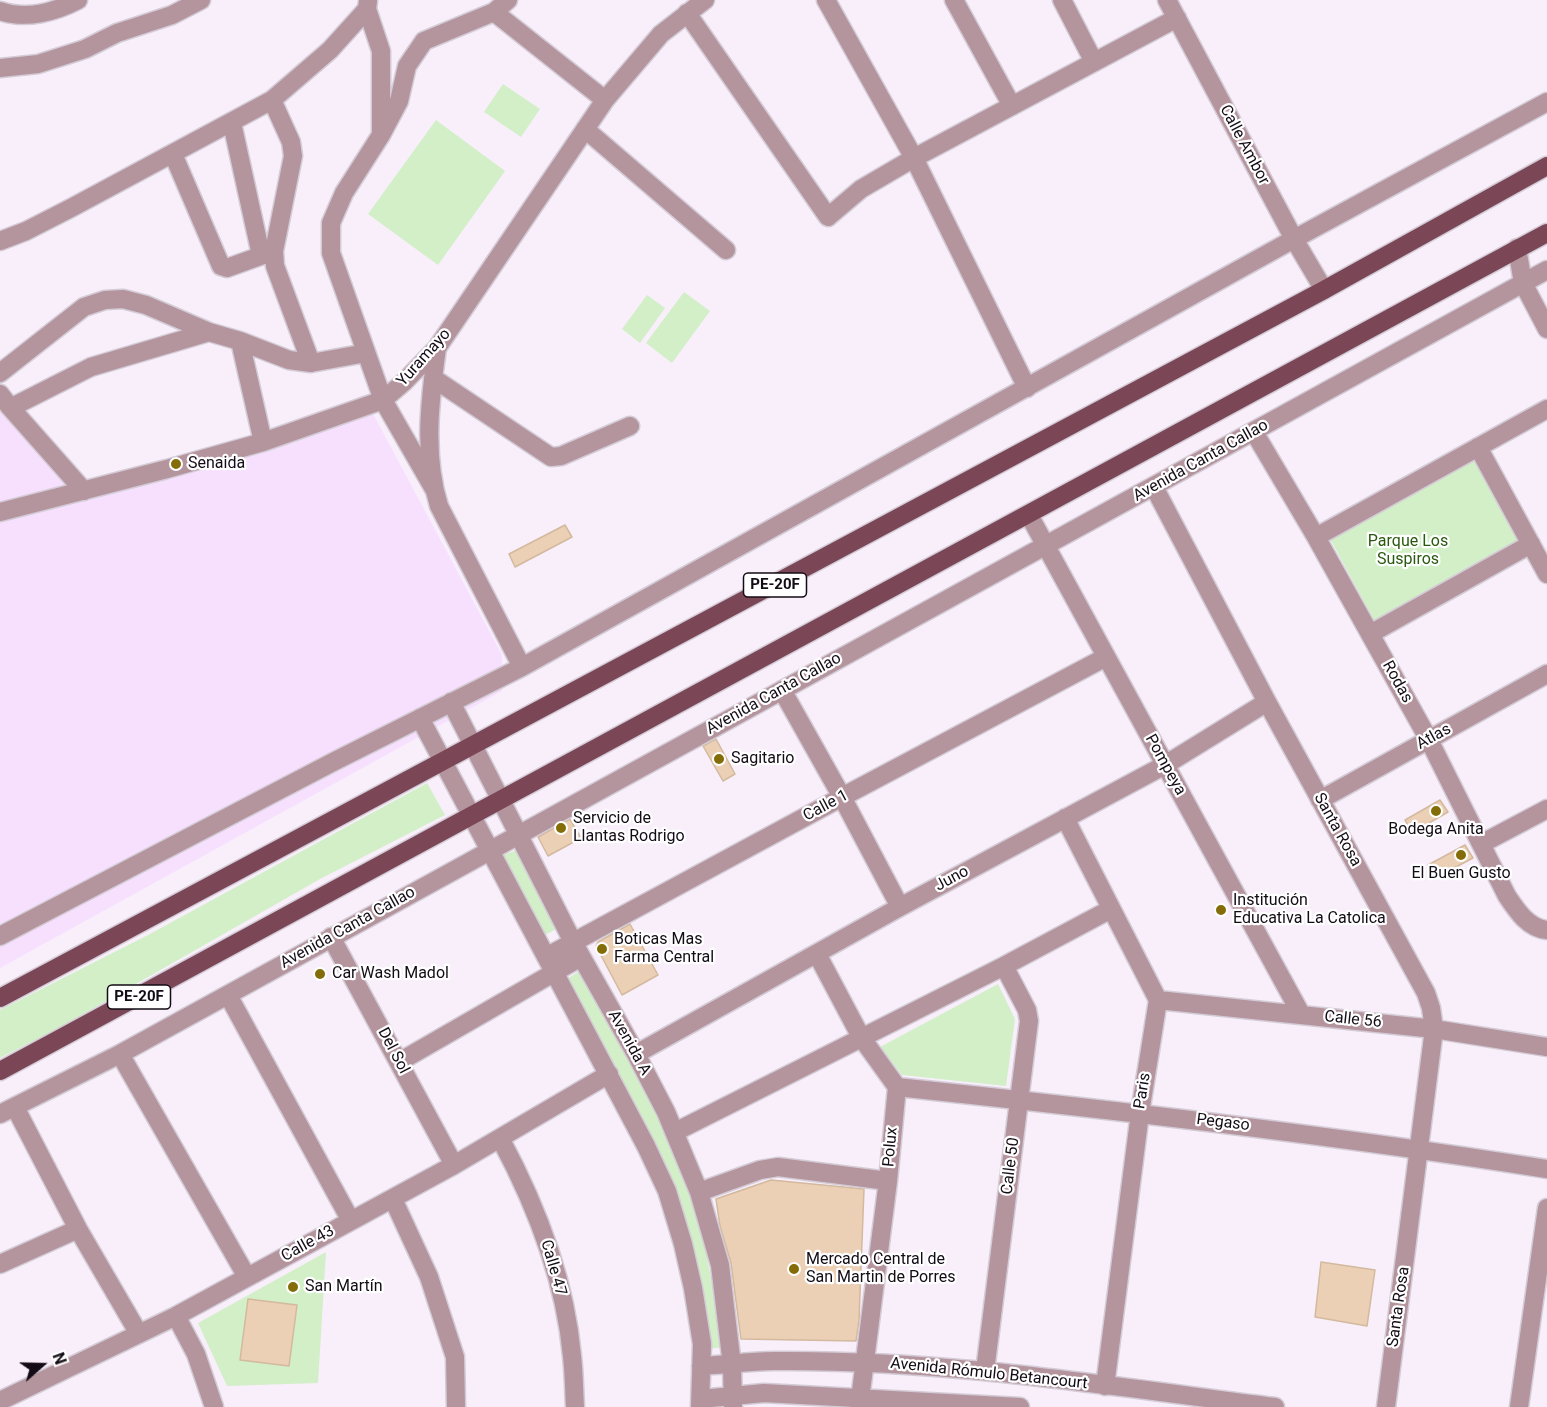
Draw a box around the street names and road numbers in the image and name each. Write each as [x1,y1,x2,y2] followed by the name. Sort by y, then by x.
[1215,102,1273,188] street label: Calle Ambor
[393,325,455,391] street label: Yuramayo
[1130,416,1272,506] street label: Avenida Canta Callao
[744,573,806,597] road number: PE-20F
[703,649,845,739] street label: Avenida Canta Callao
[1378,658,1416,706] street label: Rodas
[1413,720,1455,754] street label: Atlas
[1140,731,1190,799] street label: Pompeya
[800,786,852,826] street label: Calle 1
[1309,790,1365,870] street label: Santa Rosa
[932,862,972,896] street label: Juno
[277,883,419,973] street label: Avenida Canta Callao
[108,985,170,1009] road number: PE-20F
[603,1007,655,1079] street label: Avenida A
[1323,1007,1383,1033] street label: Calle 56
[373,1025,413,1077] street label: Del Sol
[1131,1072,1155,1110] street label: Paris
[1195,1110,1251,1136] street label: Pegaso
[880,1126,902,1168] street label: Polux
[998,1136,1024,1196] street label: Calle 50
[278,1222,338,1266] street label: Calle 43
[536,1238,570,1298] street label: Calle 47
[1384,1266,1414,1348] street label: Santa Rosa
[890,1354,1088,1394] street label: Avenida Rómulo Betancourt

